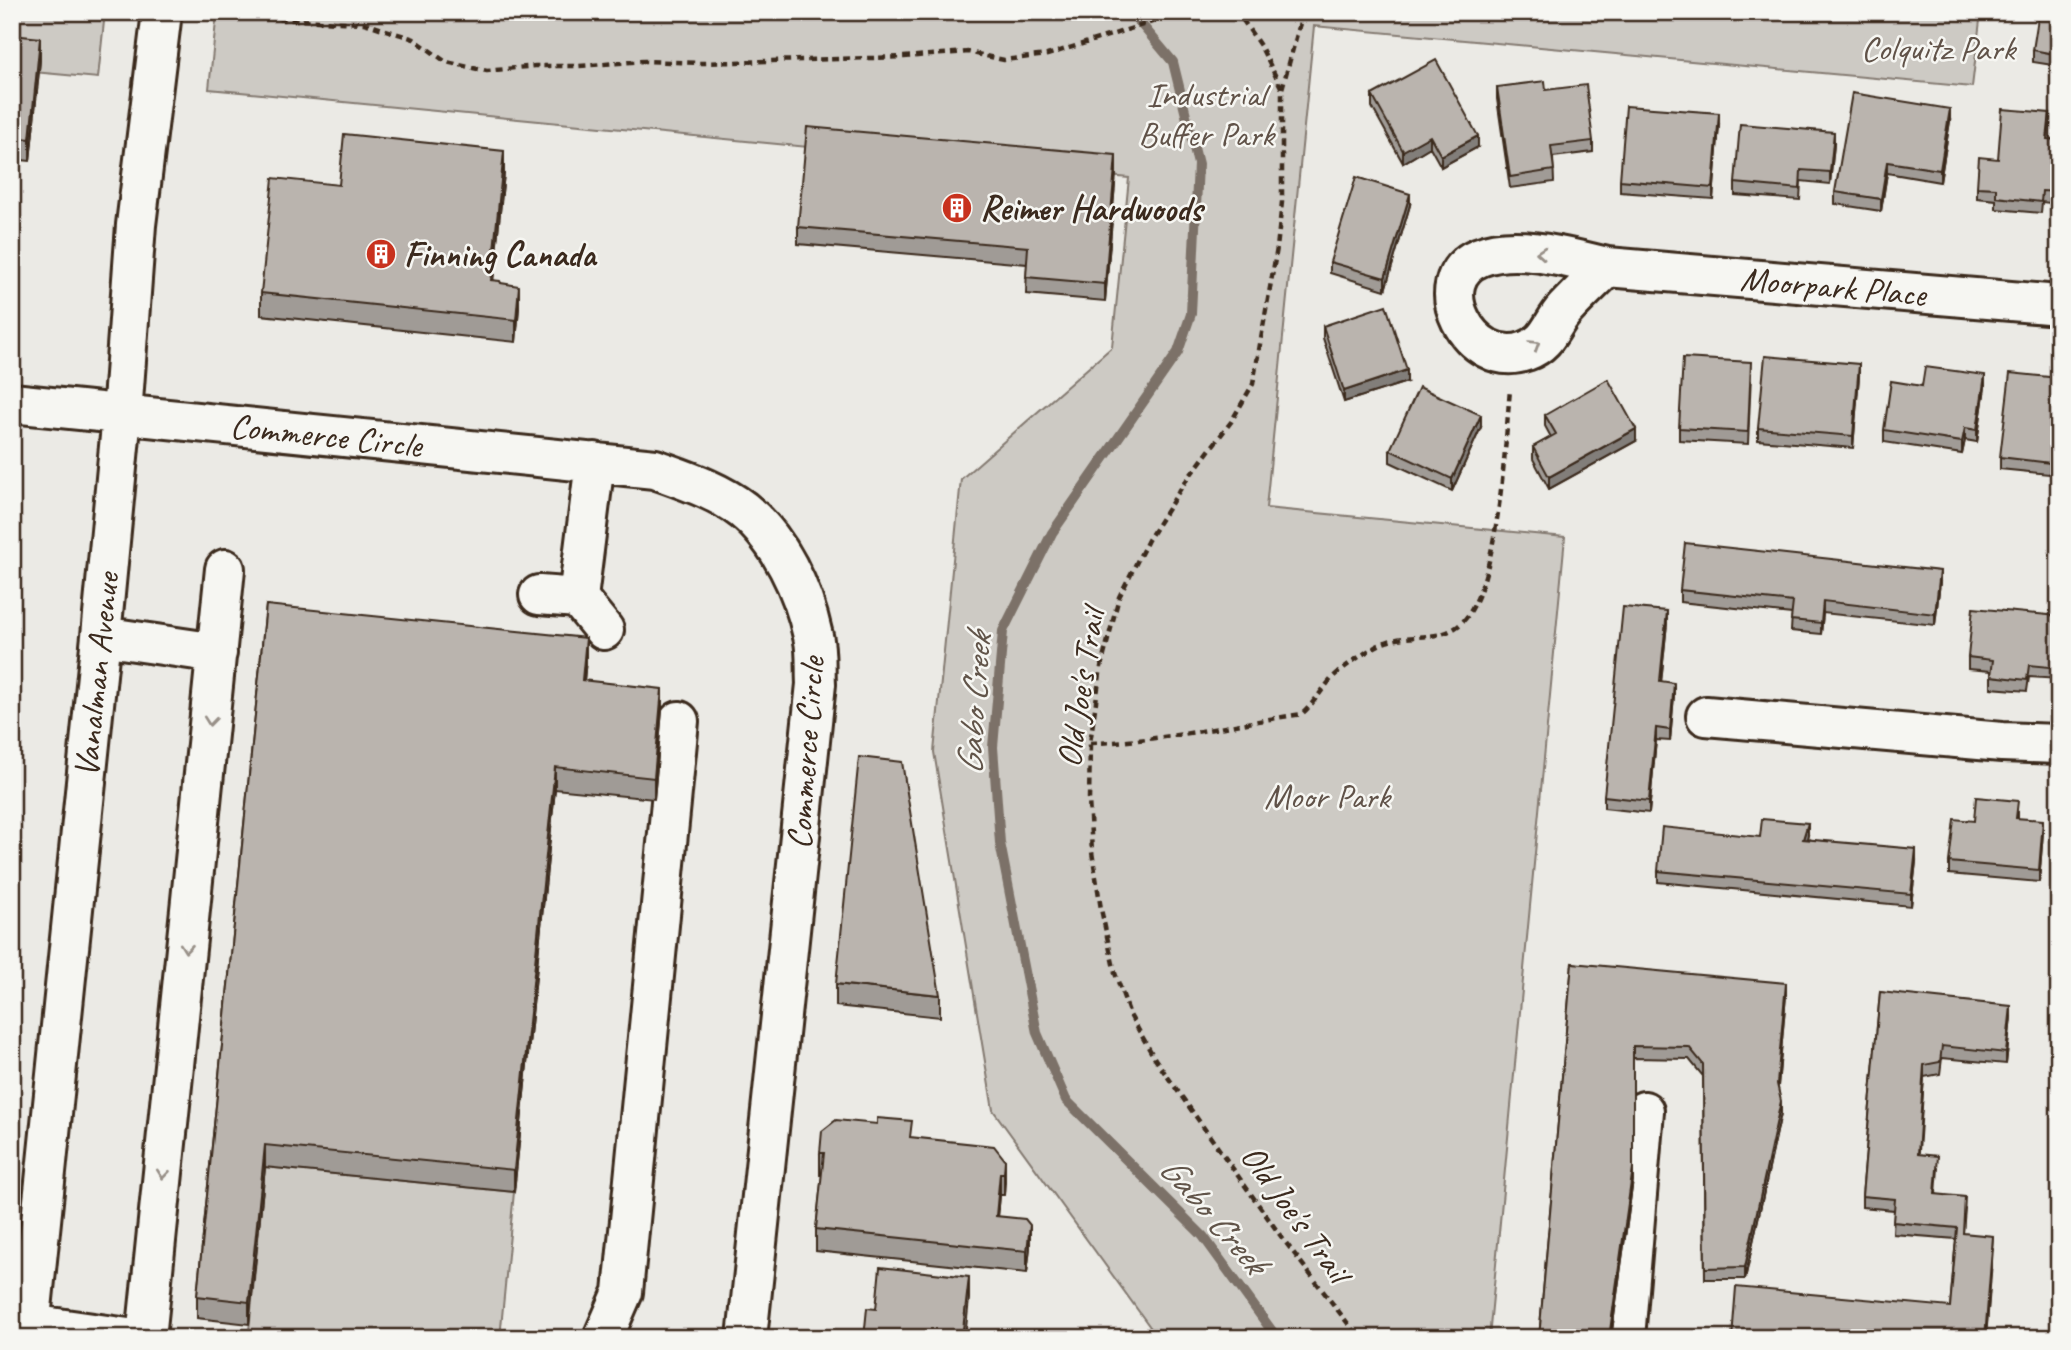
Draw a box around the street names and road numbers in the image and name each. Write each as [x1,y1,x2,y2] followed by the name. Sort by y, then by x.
[1738,256,1930,317] street label: Moorpark Place
[228,403,426,468] street label: Commerce Circle
[63,568,130,779] street label: Vanalman Avenue
[1046,600,1116,770] street label: Old Joe's Trail
[776,653,835,850] street label: Commerce Circle
[1231,1136,1364,1296] street label: Old Joe's Trail

